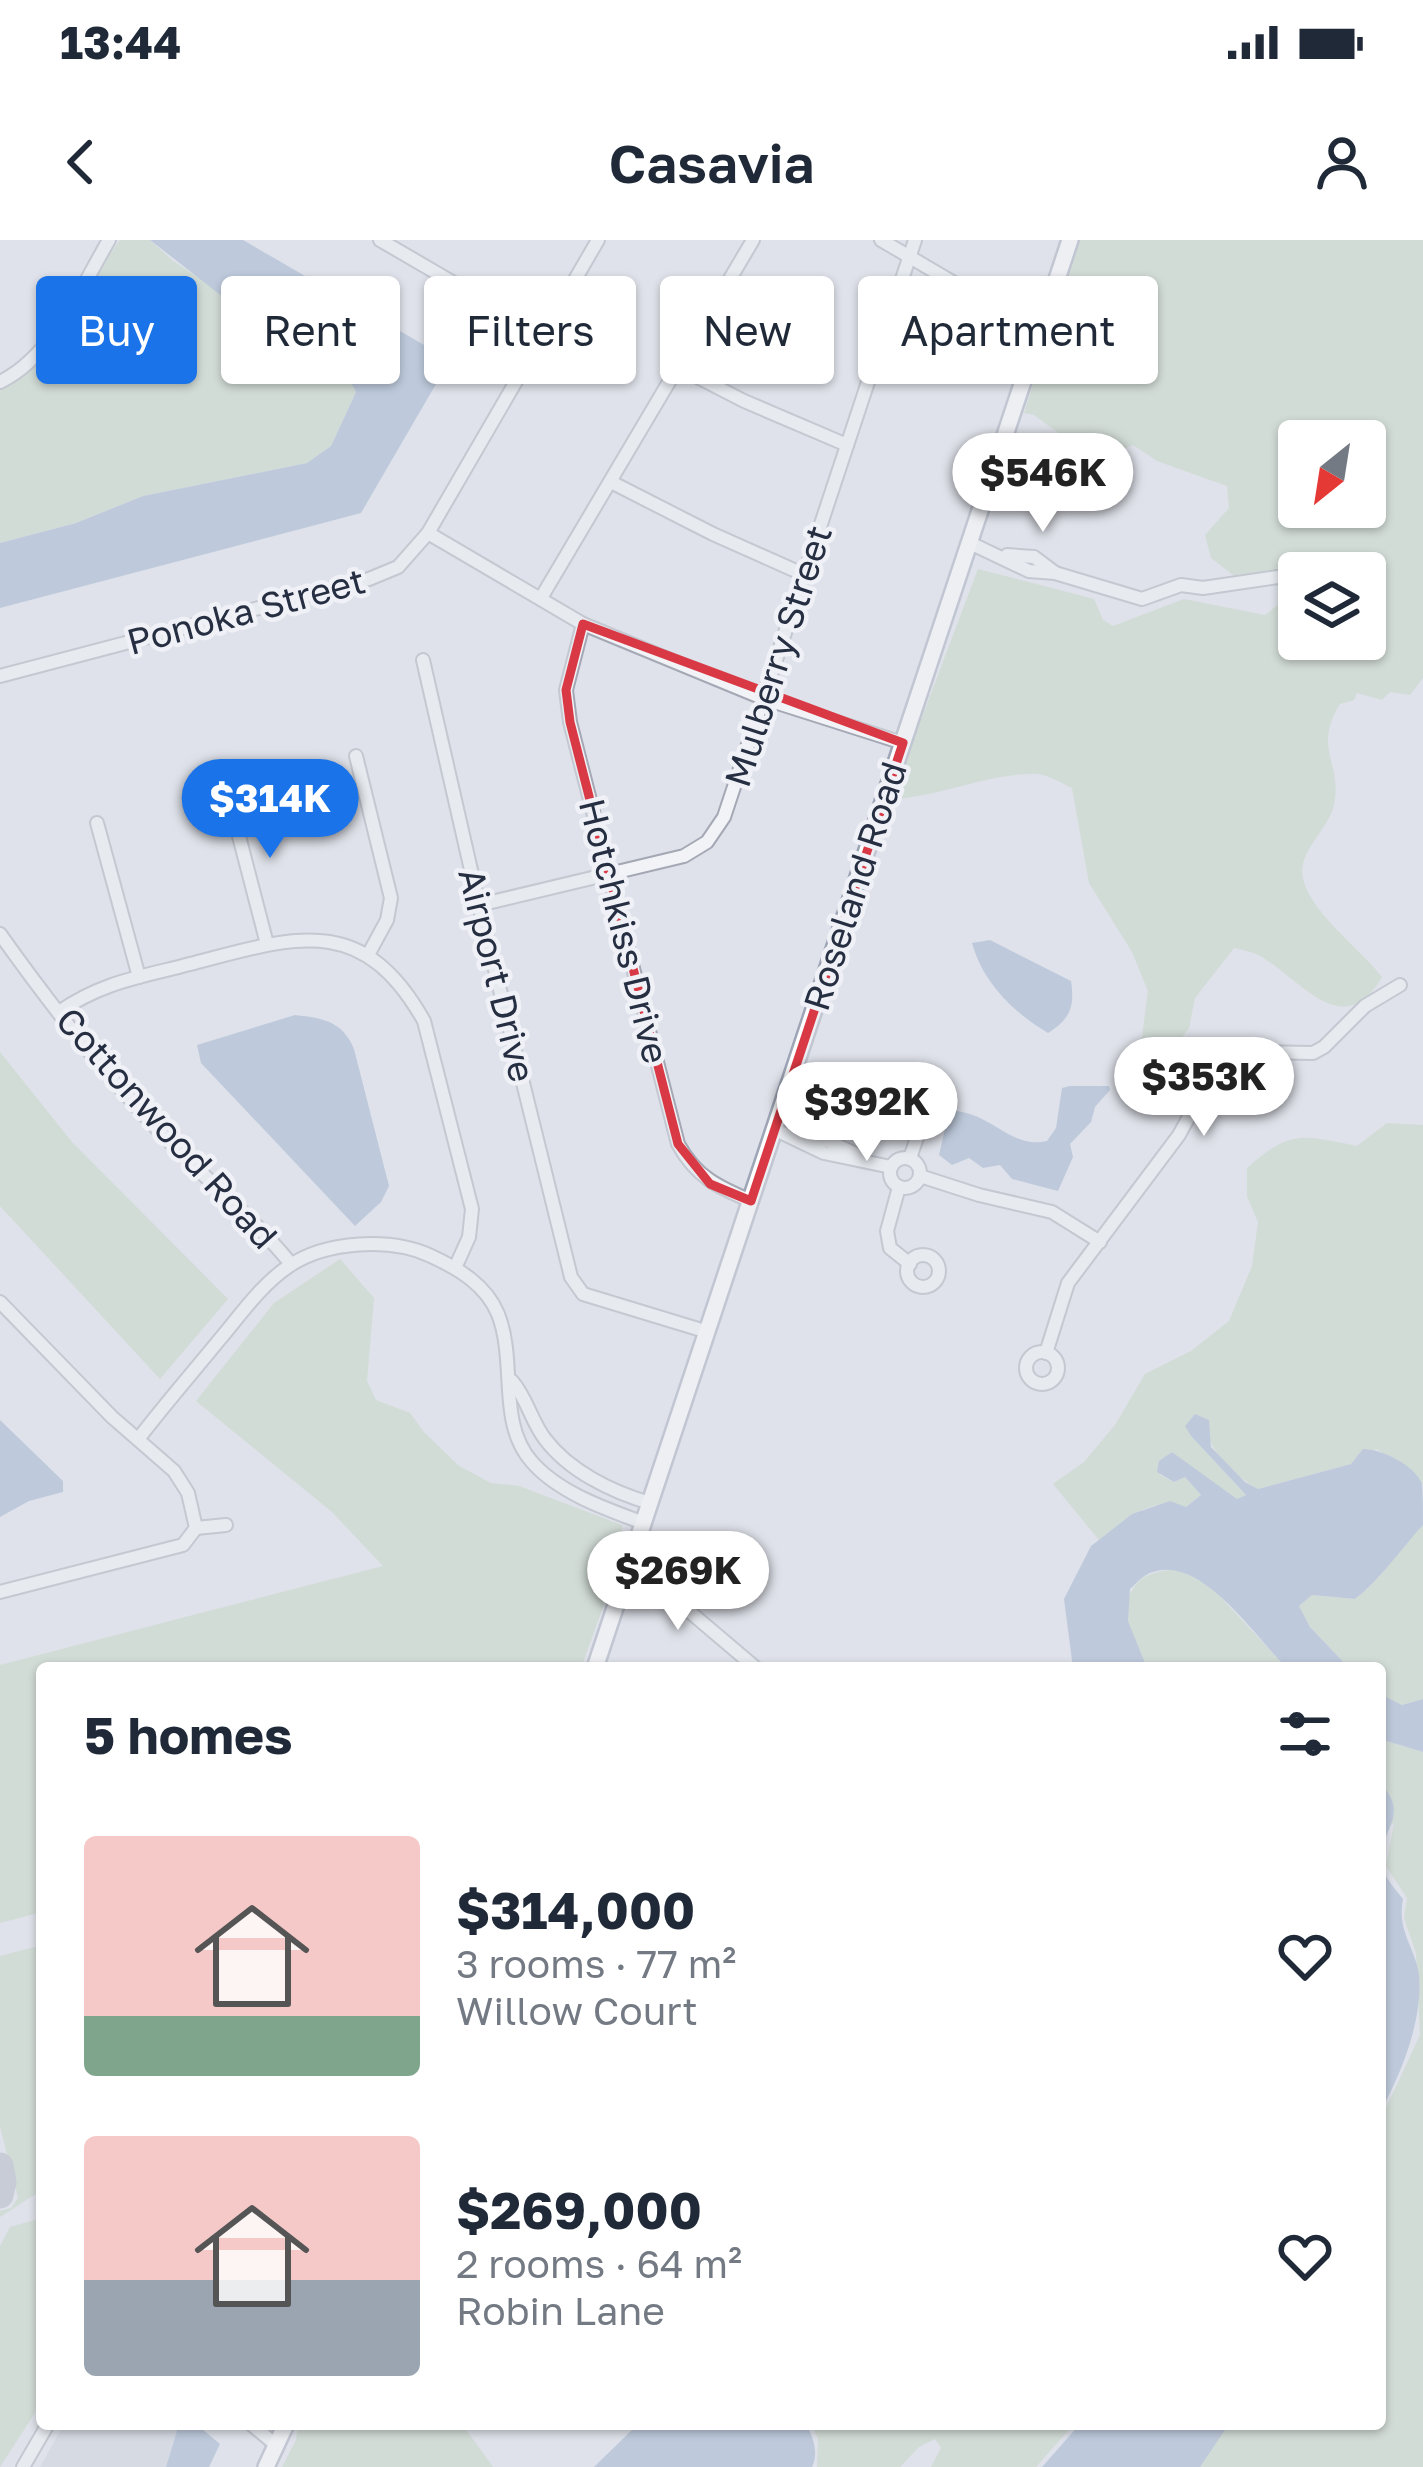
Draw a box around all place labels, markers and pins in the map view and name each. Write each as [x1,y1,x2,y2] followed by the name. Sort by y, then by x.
[959,433,1127,535] pin: $546K
[186,759,354,861] pin: $314K
[1120,1037,1288,1139] pin: $353K
[783,1062,951,1164] pin: $392K
[594,1531,762,1633] pin: $269K

